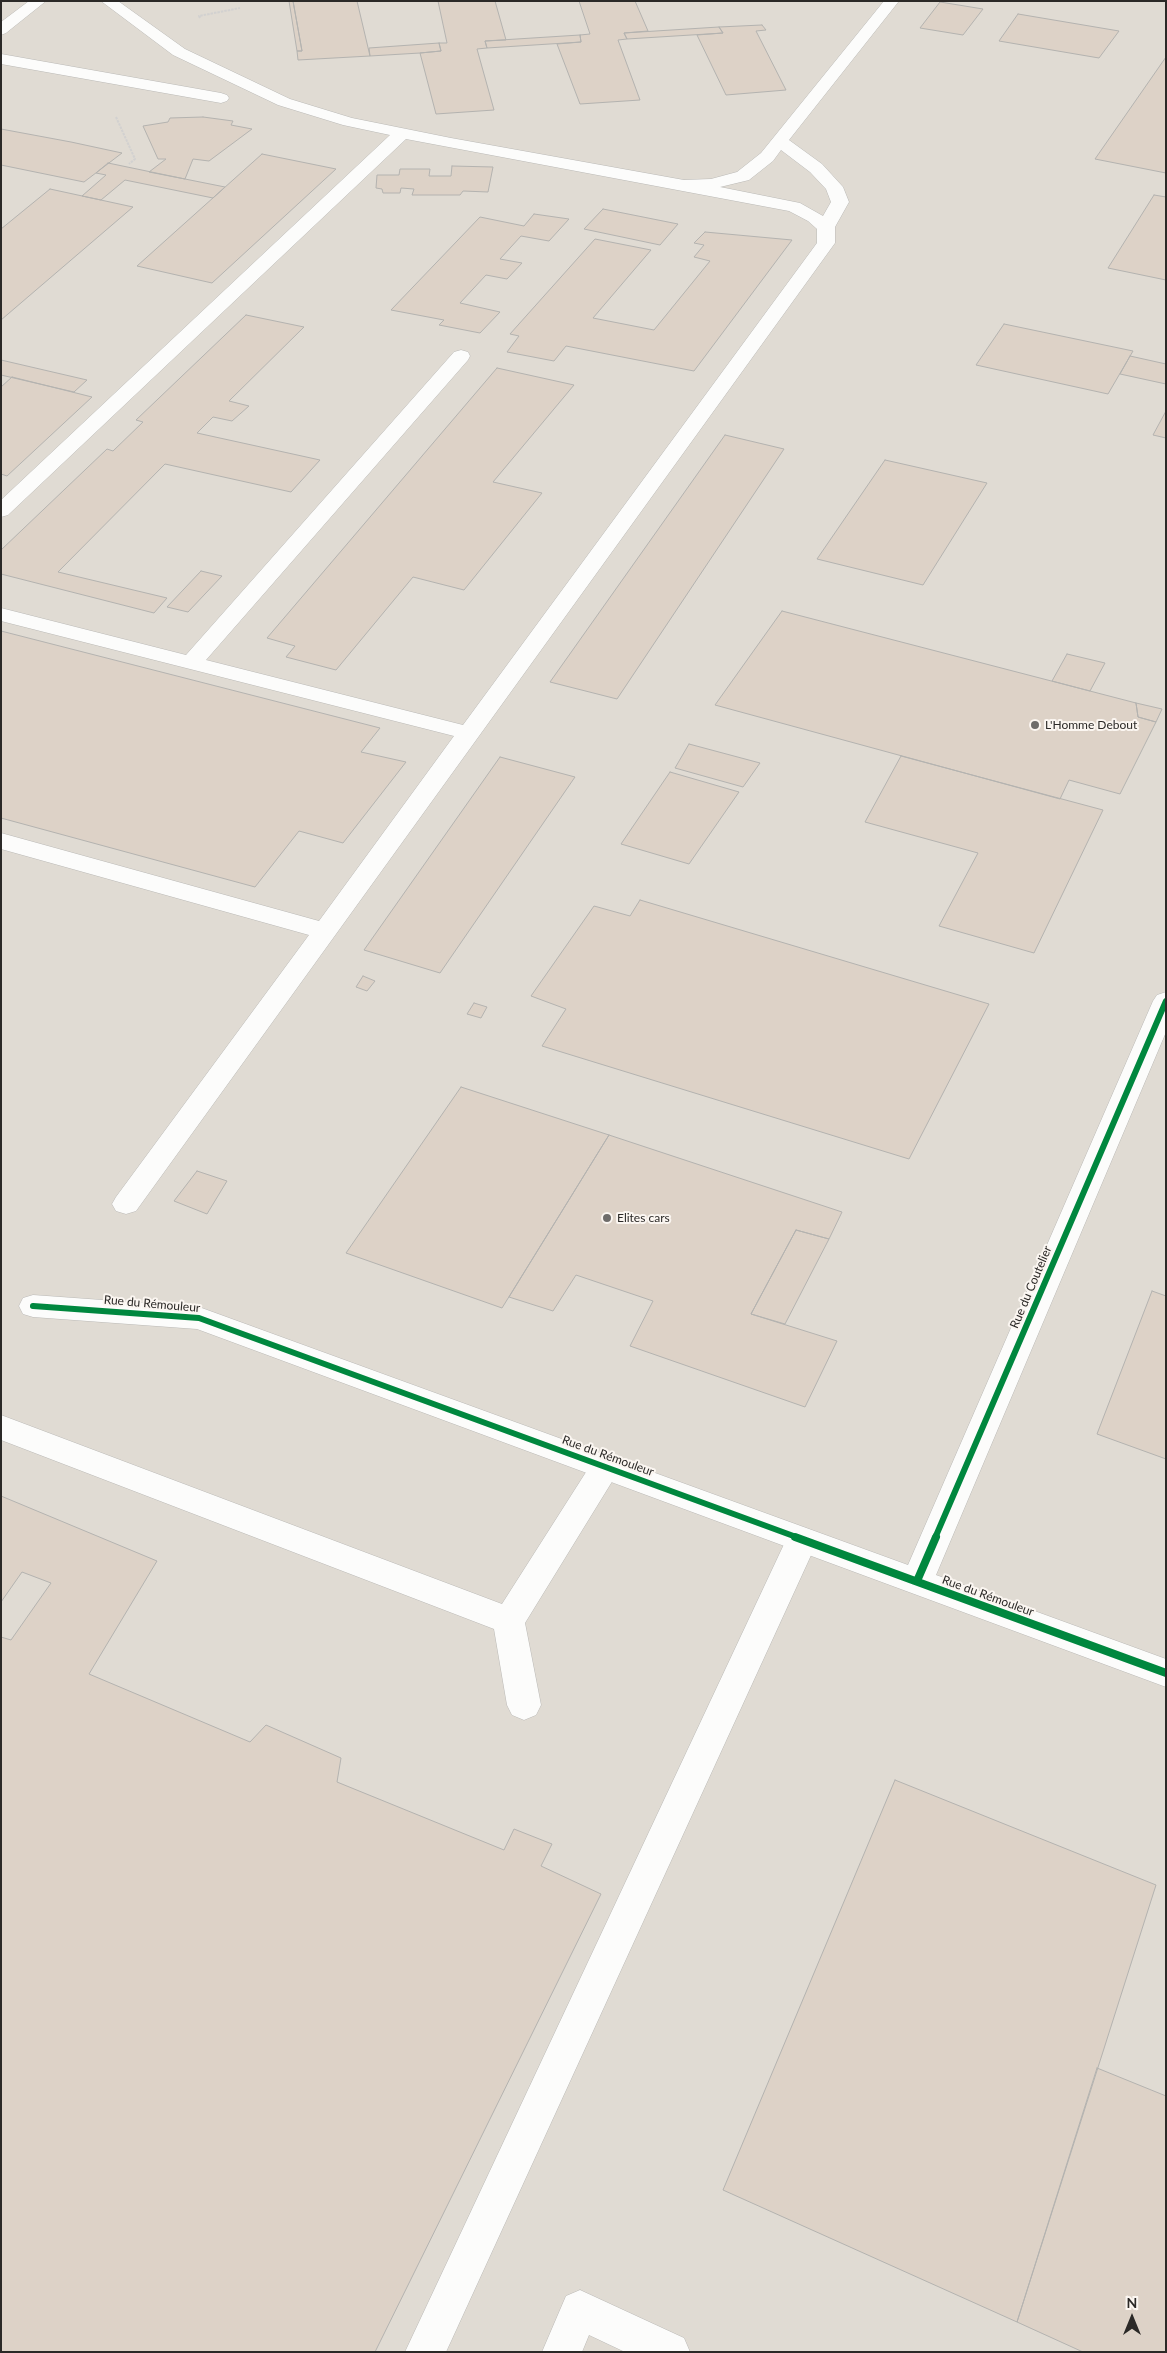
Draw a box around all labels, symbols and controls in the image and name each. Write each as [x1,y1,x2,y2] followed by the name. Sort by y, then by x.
[1045,718,1137,732] place label: L'Homme Debout
[1029,719,1041,731] marker: L'Homme Debout
[617,1211,670,1225] place label: Elites cars
[601,1212,613,1224] marker: Elites cars
[1007,1244,1055,1330] street label: Rue du Coutelier
[103,1293,201,1315] street label: Rue du Rémouleur
[560,1433,656,1479] street label: Rue du Rémouleur
[940,1573,1036,1619] street label: Rue du Rémouleur
[1107,2293,1157,2343] north arrow
[1127,2294,1137,2311] text: N

